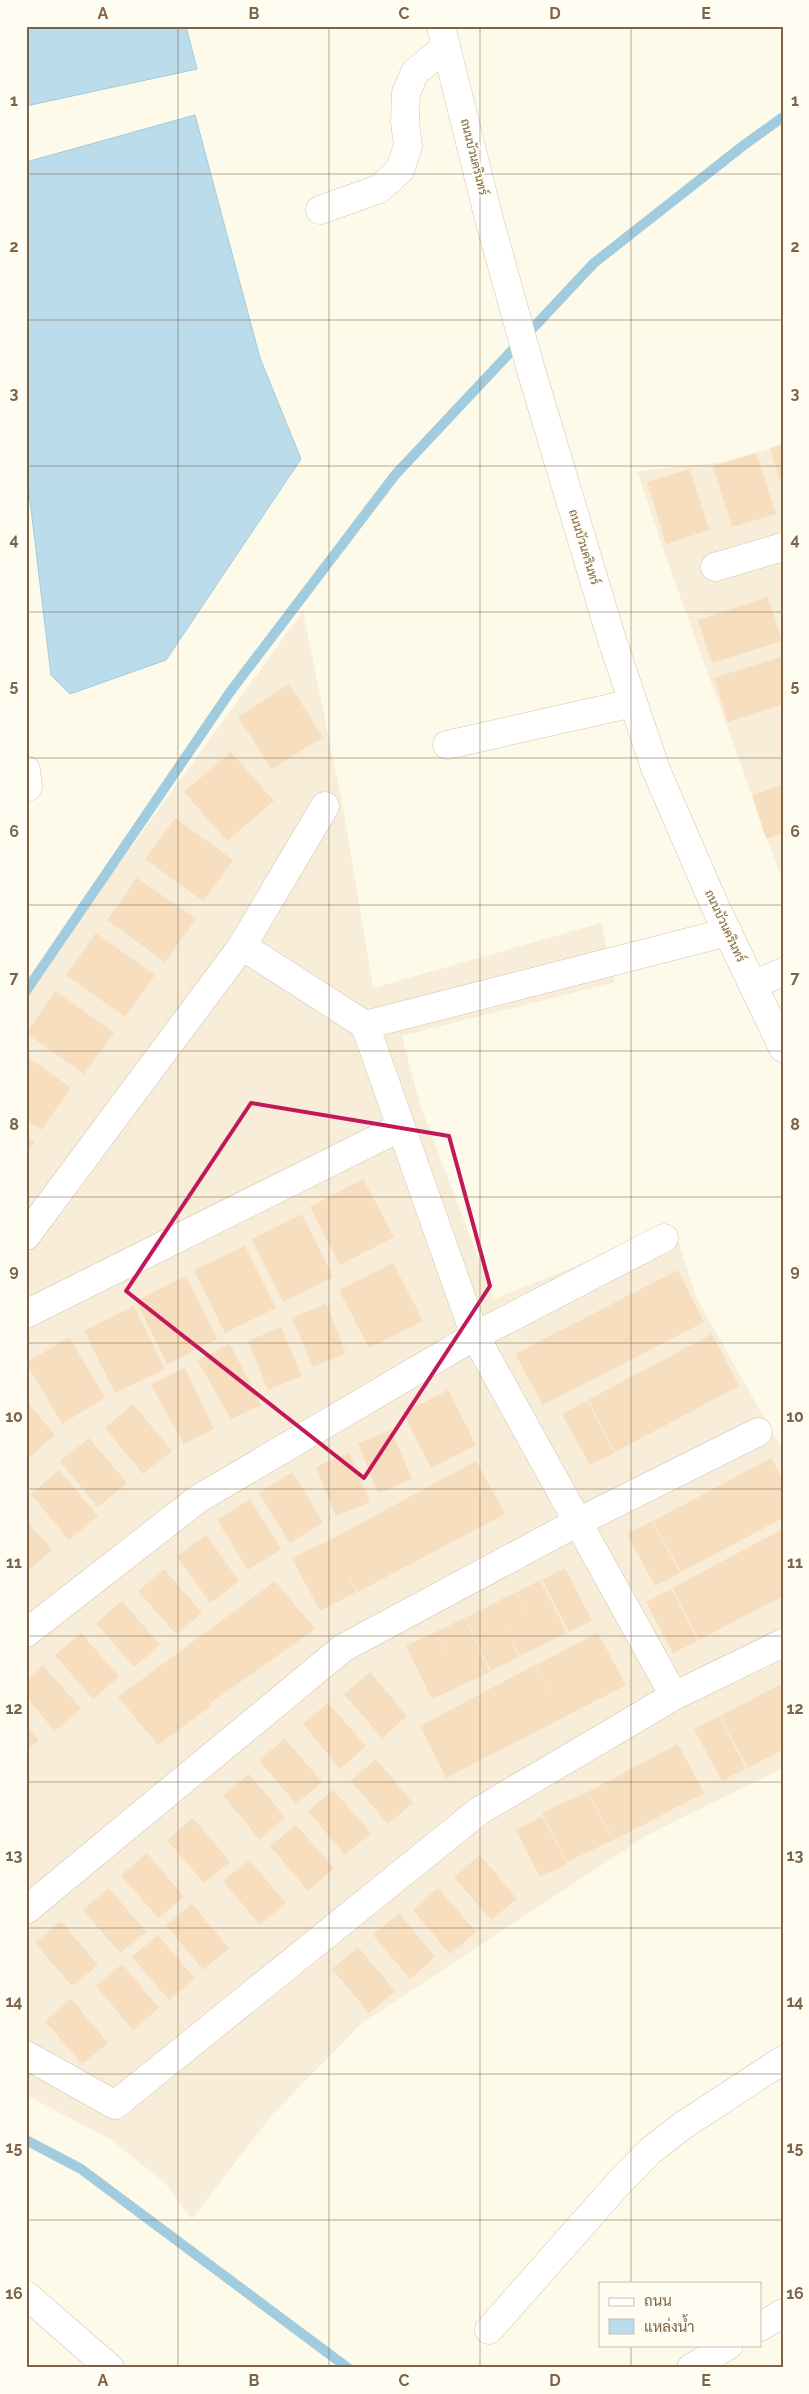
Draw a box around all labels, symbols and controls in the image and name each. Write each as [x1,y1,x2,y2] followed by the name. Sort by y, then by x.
[98,4,109,23] text: A
[249,4,260,23] text: B
[399,4,410,23] text: C
[549,4,561,23] text: D
[701,4,711,23] text: E
[10,91,18,110] text: 1
[791,91,799,110] text: 1
[458,117,491,197] street label: ถนนบัวนครินทร์
[9,237,19,256] text: 2
[790,237,800,256] text: 2
[10,384,19,403] text: 3
[791,384,800,403] text: 3
[566,507,603,587] street label: ถนนบัวนครินทร์
[9,530,19,549] text: 4
[790,530,800,549] text: 4
[10,676,19,695] text: 5
[791,676,800,695] text: 5
[9,822,19,841] text: 6
[790,822,800,841] text: 6
[702,887,749,965] street label: ถนนบัวนครินทร์
[10,968,19,987] text: 7
[791,968,800,987] text: 7
[9,1115,19,1134] text: 8
[790,1115,800,1134] text: 8
[9,1261,19,1280] text: 9
[790,1261,800,1280] text: 9
[5,1407,23,1426] text: 10
[786,1407,804,1426] text: 10
[6,1553,22,1572] text: 11
[787,1553,803,1572] text: 11
[6,1699,22,1718] text: 12
[787,1699,803,1718] text: 12
[6,1846,22,1865] text: 13
[787,1846,803,1865] text: 13
[5,1992,23,2011] text: 14
[786,1992,804,2011] text: 14
[6,2138,23,2157] text: 15
[787,2138,804,2157] text: 15
[599,2282,762,2346] legend
[5,2284,23,2303] text: 16
[786,2284,804,2303] text: 16
[644,2292,672,2310] text: ถนน
[644,2314,695,2336] text: แหล่งน้ำ
[98,2371,109,2390] text: A
[249,2371,260,2390] text: B
[399,2371,410,2390] text: C
[549,2371,561,2390] text: D
[701,2371,711,2390] text: E

